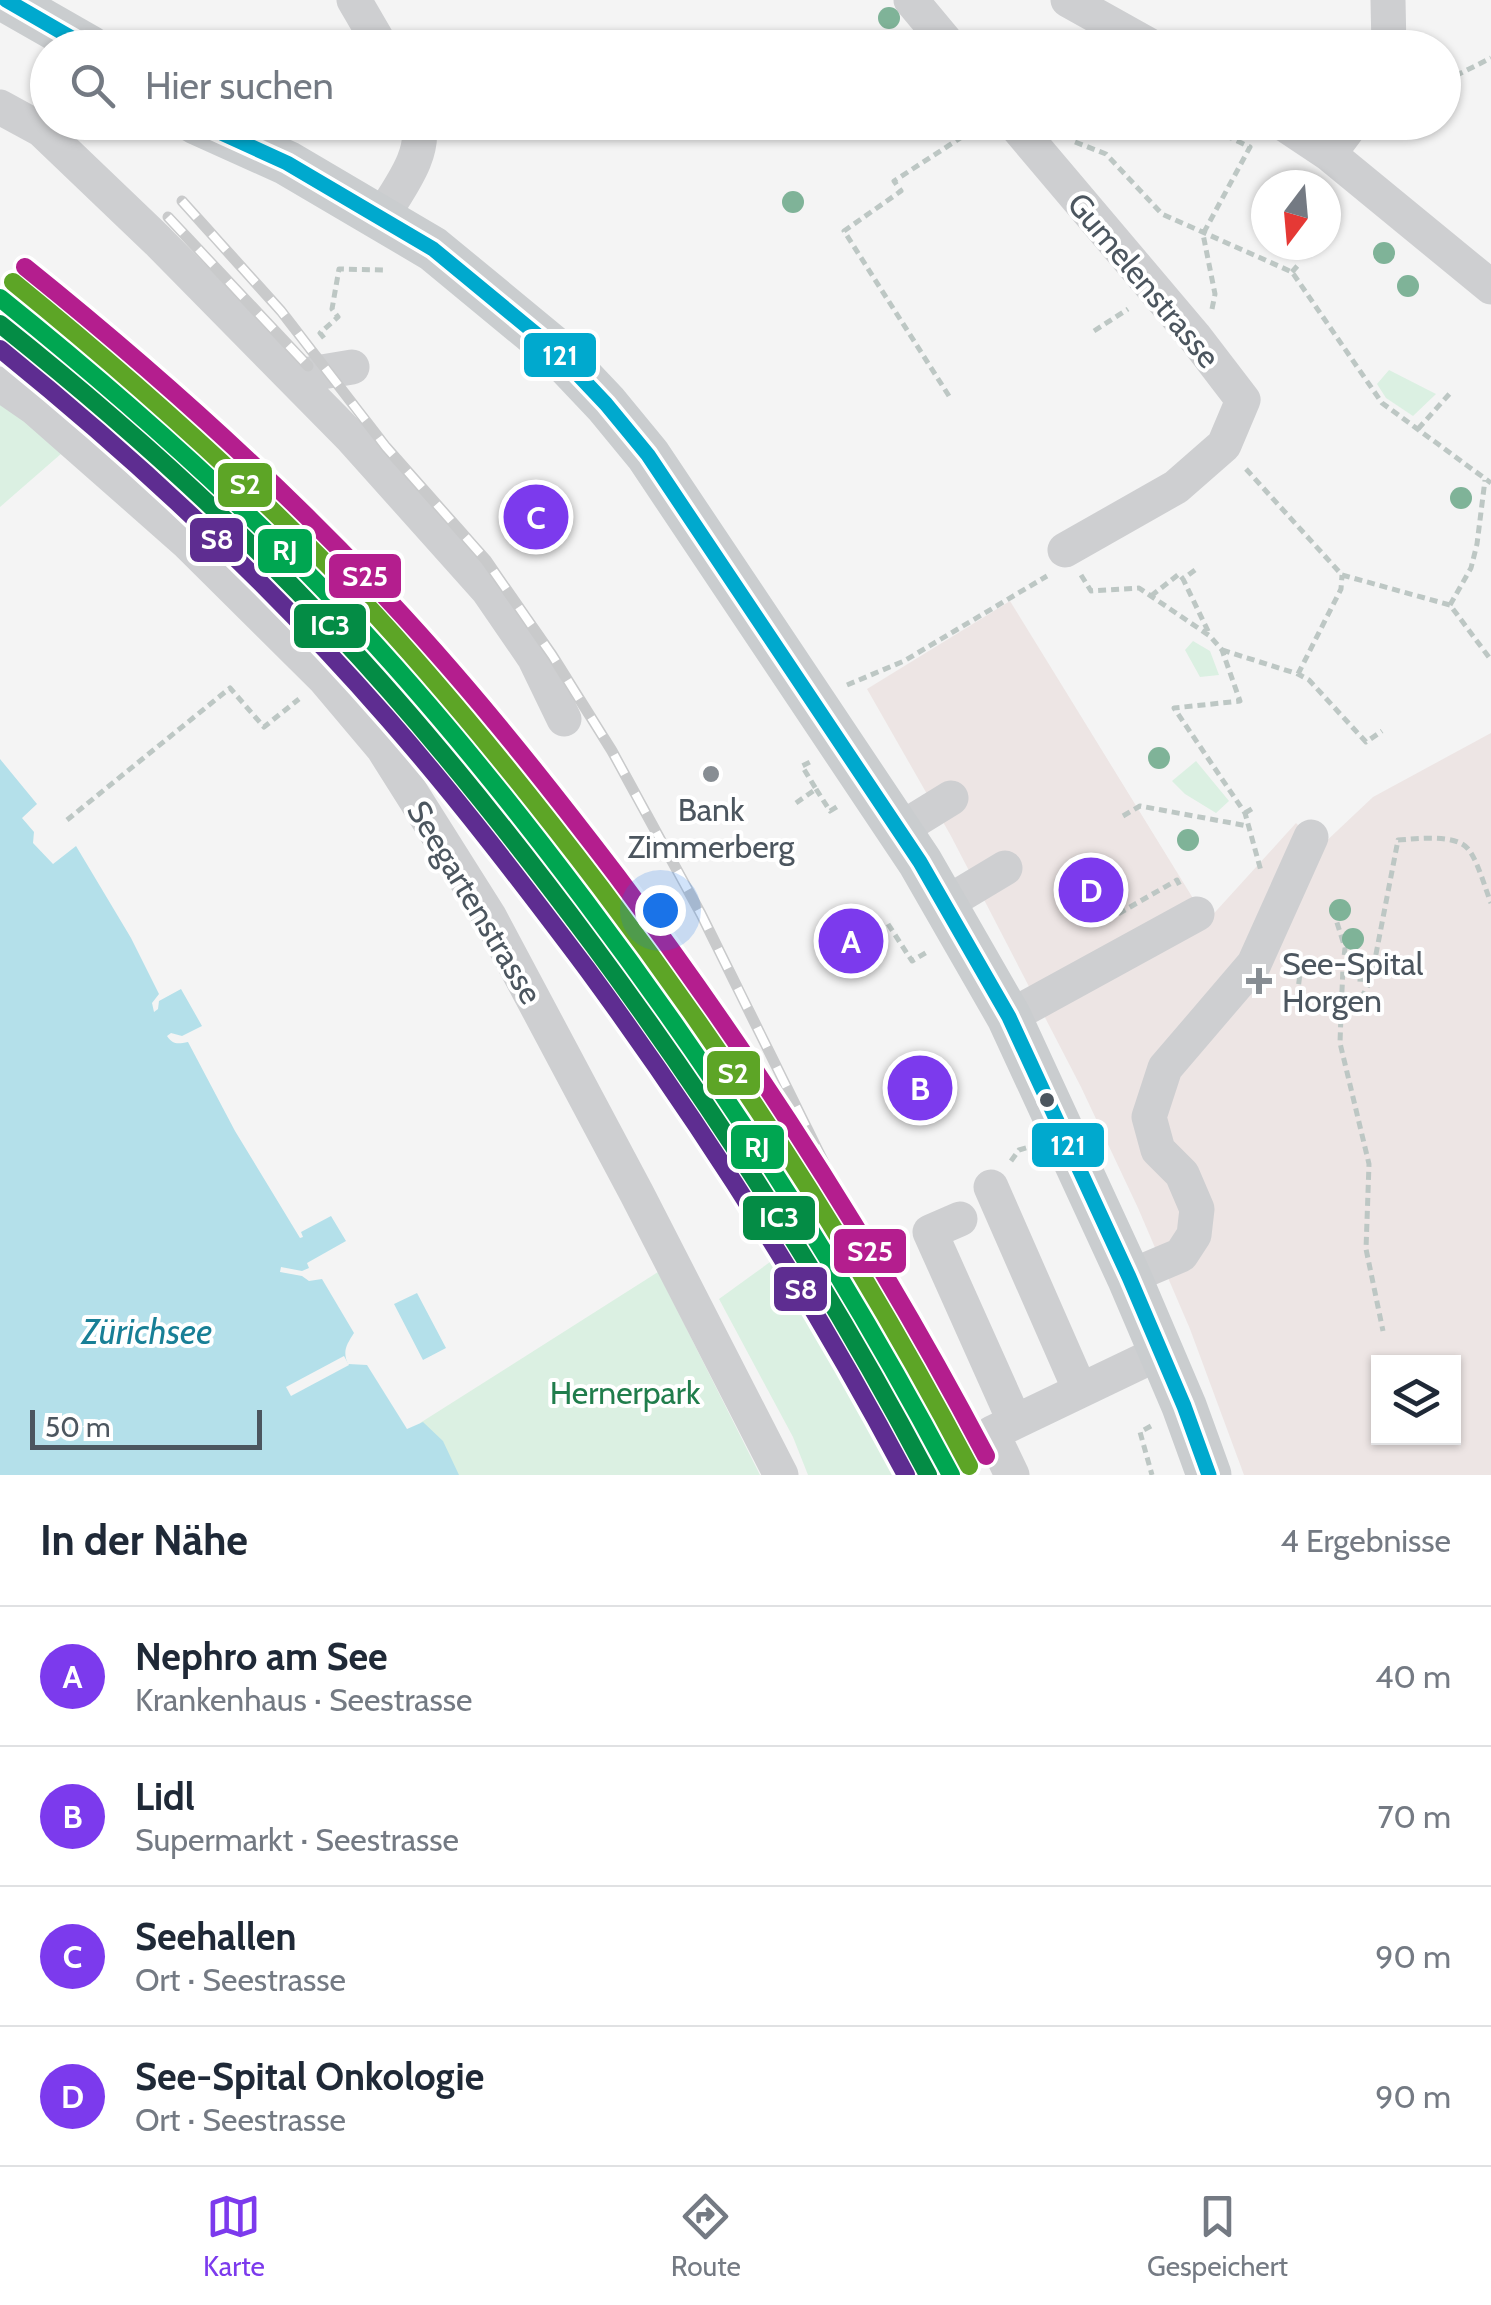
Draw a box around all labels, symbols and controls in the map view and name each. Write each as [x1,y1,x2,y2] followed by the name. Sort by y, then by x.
[30,30,1461,140] search box
[65,58,120,113] icon: search
[145,62,334,109] text: Hier suchen
[1251,170,1341,260] north arrow
[1060,185,1228,375] street label: Gumelenstrasse
[522,331,598,379] line badge: 121
[542,338,578,372] text: 121
[216,461,274,509] line badge: S2
[229,467,261,501] text: S2
[504,480,568,554] pin: C
[188,516,245,564] line badge: S8
[200,522,234,556] text: S8
[256,527,314,575] line badge: RJ
[272,533,298,567] text: RJ
[327,552,403,600] line badge: S25
[342,559,388,593] text: S25
[292,602,368,650] line badge: IC3
[310,608,350,642] text: IC3
[700,763,722,785] marker: Bank Zimmerberg
[628,790,795,866] place label: Bank Zimmerberg
[399,793,551,1011] street label: Seegartenstrasse
[1058,852,1124,928] pin: D
[635,885,686,936] your location
[818,904,884,978] pin: A
[1282,944,1424,1020] place label: See-Spital Horgen
[1246,968,1272,994] marker: See-Spital Horgen
[705,1049,762,1097] line badge: S2
[888,1050,952,1126] pin: B
[717,1056,749,1090] text: S2
[1037,1090,1057,1110] unlabelled marker
[1030,1121,1106,1169] line badge: 121
[729,1123,786,1171] line badge: RJ
[1050,1128,1086,1162] text: 121
[744,1130,770,1164] text: RJ
[741,1194,817,1242] line badge: IC3
[759,1200,799,1234] text: IC3
[832,1227,908,1275] line badge: S25
[847,1234,893,1268] text: S25
[772,1265,829,1313] line badge: S8
[784,1272,818,1306] text: S8
[80,1310,212,1353] water label: Zürichsee
[1371,1355,1461,1445] map controls
[1371,1355,1461,1445] button: layers
[550,1373,701,1412] park label: Hernerpark
[30,1405,262,1450] scale bar
[45,1410,111,1444] text: 50 m
[40,1514,248,1566] text: In der Nähe
[1280,1521,1451,1560] text: 4 Ergebnisse
[135,1633,388,1680] text: Nephro am See
[62,1657,83,1696] text: A
[1375,1657,1451,1696] text: 40 m
[135,1680,473,1719] text: Krankenhaus · Seestrasse
[135,1773,195,1820] text: Lidl
[62,1797,83,1836] text: B
[1378,1797,1451,1836] text: 70 m
[135,1820,459,1859] text: Supermarkt · Seestrasse
[135,1913,296,1960] text: Seehallen
[63,1937,82,1976] text: C
[1375,1937,1451,1976] text: 90 m
[135,1960,346,1999] text: Ort · Seestrasse
[135,2053,484,2100] text: See-Spital Onkologie
[61,2077,84,2116] text: D
[1375,2077,1451,2116] text: 90 m
[135,2100,346,2139] text: Ort · Seestrasse
[203,2189,265,2283] tab: Karte
[671,2189,741,2283] tab: Route
[1147,2189,1288,2283] tab: Gespeichert

